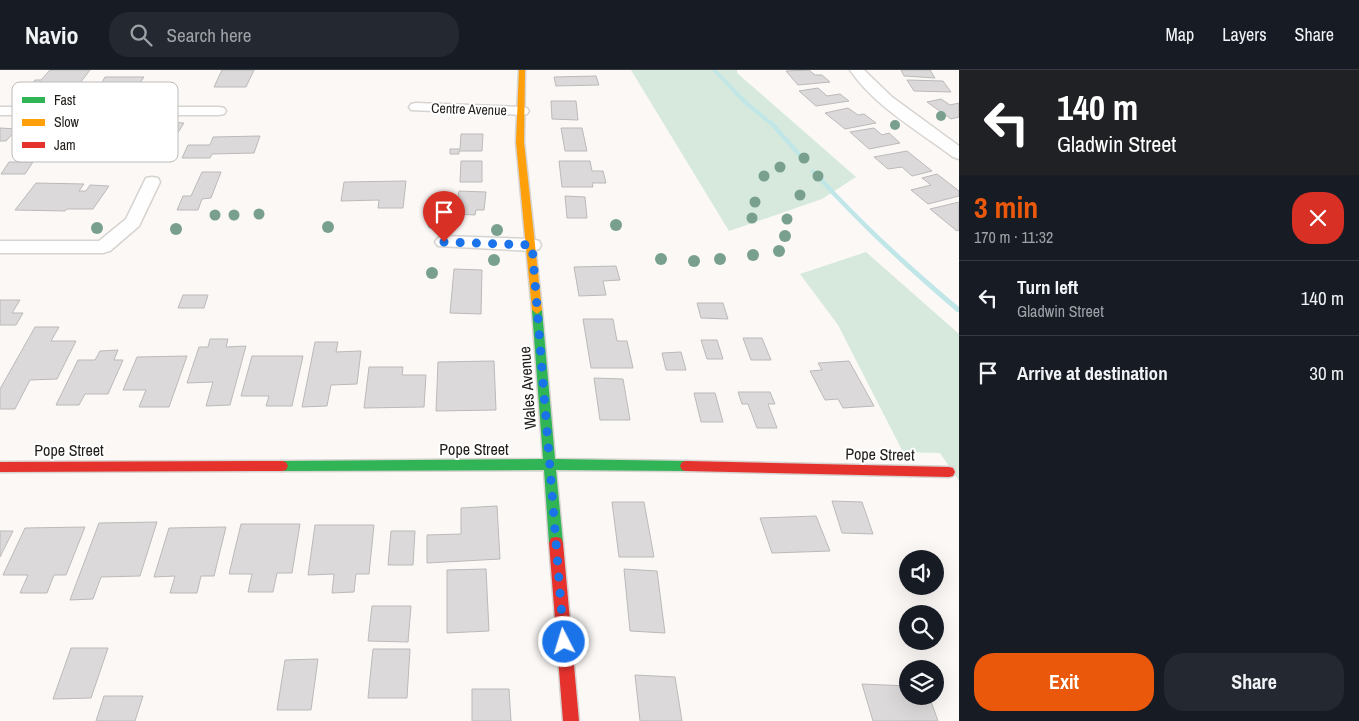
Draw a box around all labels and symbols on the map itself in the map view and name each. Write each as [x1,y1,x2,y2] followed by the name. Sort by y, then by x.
[12,82,178,162] legend
[54,91,76,109] text: Fast
[431,99,507,119] street label: Centre Avenue
[54,113,80,131] text: Slow
[54,136,76,154] text: Jam
[423,191,465,242] pin
[513,346,541,430] street label: Wales Avenue
[439,438,509,460] street label: Pope Street
[34,439,104,461] street label: Pope Street
[845,442,915,466] street label: Pope Street
[537,615,589,667] position arrow

